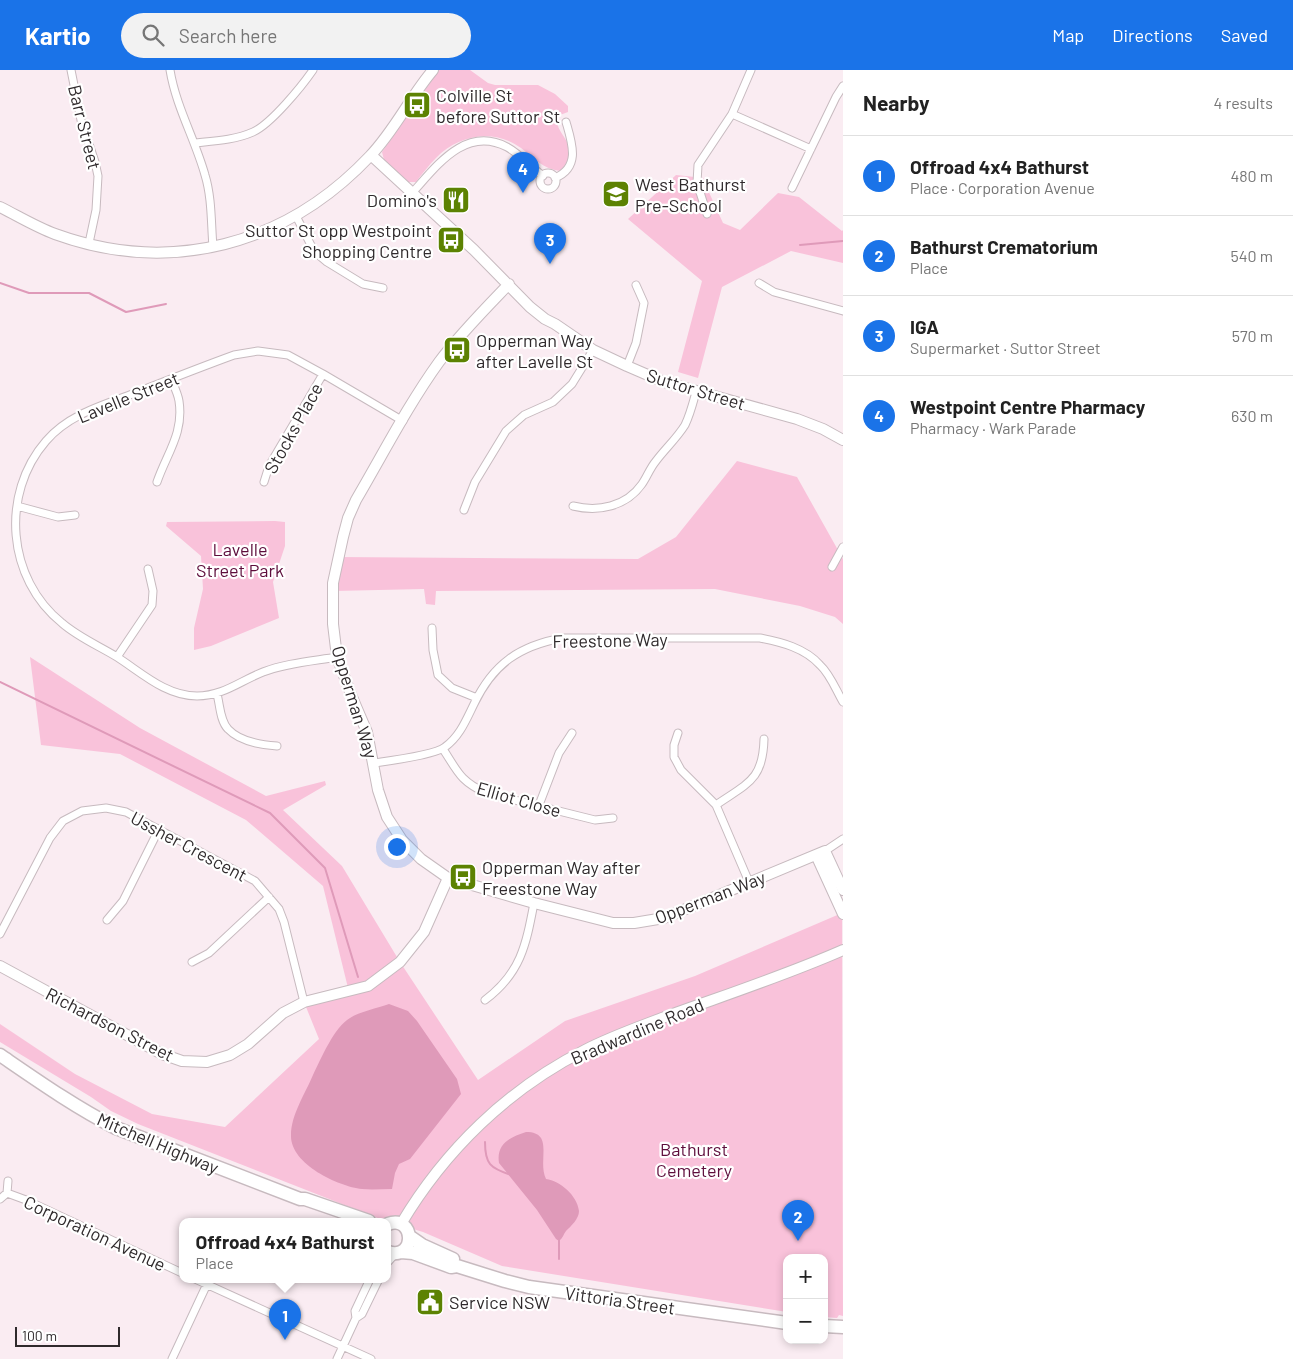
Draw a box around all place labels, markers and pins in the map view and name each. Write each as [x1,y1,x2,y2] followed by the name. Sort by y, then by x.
[436,84,560,127] place label: Colville St before Suttor St
[402,90,432,120] bus stop icon: Colville St before Suttor St
[507,152,539,193] pin: 4
[635,173,746,216] place label: West Bathurst Pre-School
[601,179,631,209] school or university icon: West Bathurst Pre-School
[441,185,471,215] restaurant icon: Domino's
[367,189,437,211] place label: Domino's
[245,219,432,262] place label: Suttor St opp Westpoint Shopping Centre
[534,223,566,264] pin: 3
[436,225,466,255] bus stop icon: Suttor St opp Westpoint Shopping Centre
[476,329,593,372] place label: Opperman Way after Lavelle St
[442,335,472,365] bus stop icon: Opperman Way after Lavelle St
[482,856,641,899] place label: Opperman Way after Freestone Way
[448,862,478,892] bus stop icon: Opperman Way after Freestone Way
[782,1200,814,1241] pin: 2
[415,1287,445,1317] public building icon: Service NSW
[449,1291,550,1313] place label: Service NSW
[269,1299,301,1340] pin: 1

